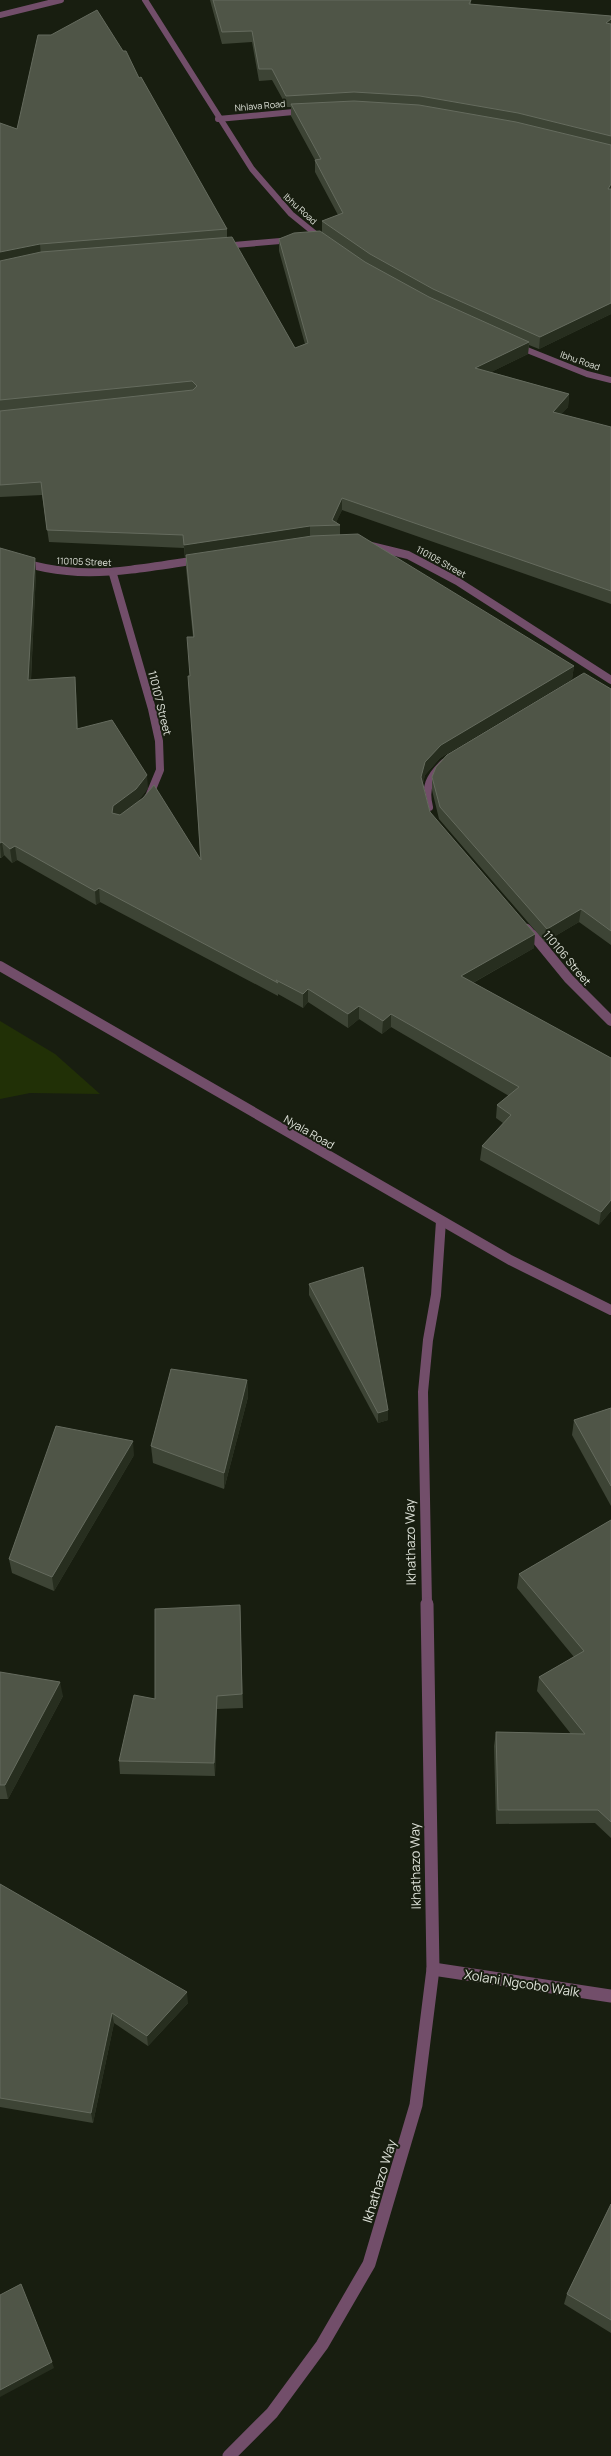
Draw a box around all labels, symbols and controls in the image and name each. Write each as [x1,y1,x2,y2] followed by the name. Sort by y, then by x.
[234,97,286,114] street label: Nhlava Road
[281,190,320,227] street label: Ibhu Road
[559,348,602,373] street label: Ibhu Road
[414,543,469,581] street label: 110105 Street
[56,554,112,569] street label: 110105 Street
[145,669,176,737] street label: 110107 Street
[540,927,595,988] street label: 110106 Street
[281,1111,337,1152] street label: Nyala Road
[400,1498,420,1585] street label: Ikhathazo Way
[405,1822,425,1909] street label: Ikhathazo Way
[463,1965,581,2001] street label: Xolani Ngcobo Walk
[358,2137,400,2225] street label: Ikhathazo Way

